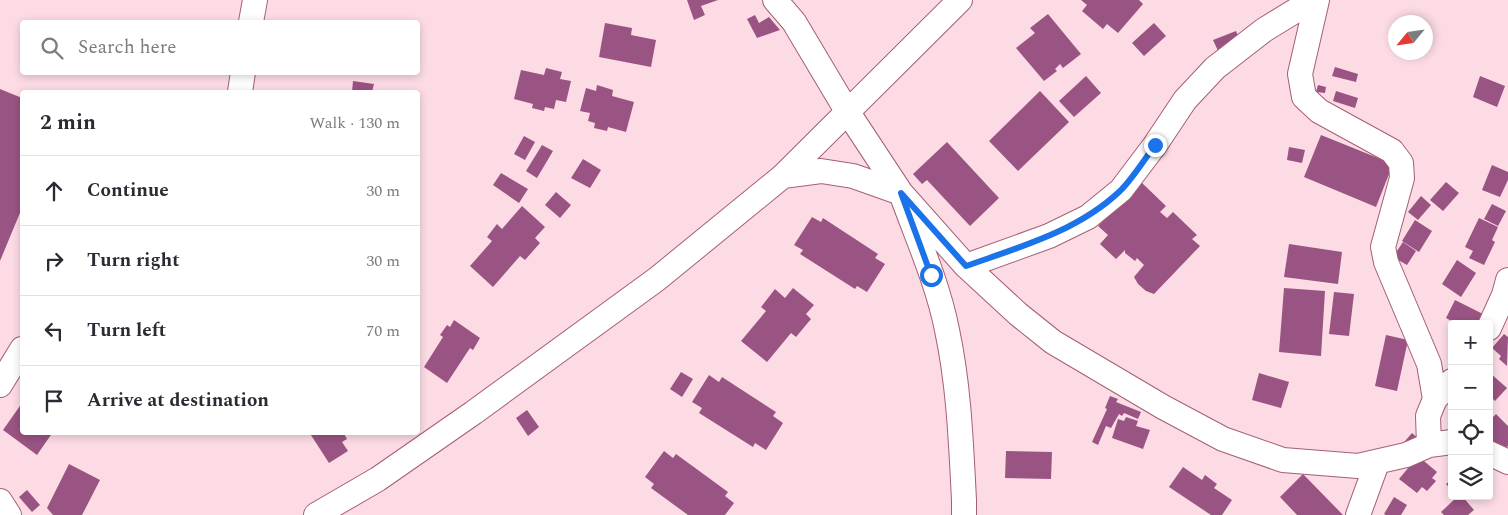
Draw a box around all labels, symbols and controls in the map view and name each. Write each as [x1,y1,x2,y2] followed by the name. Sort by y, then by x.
[1388,15,1433,60] north arrow
[20,20,420,75] search box
[78,33,177,62] text: Search here
[38,34,66,62] icon: search
[40,107,96,139] text: 2 min
[309,111,400,135] text: Walk · 130 m
[1144,134,1167,157] route end
[87,176,169,205] text: Continue
[40,177,68,205] icon: ahead
[366,179,400,203] text: 30 m
[87,246,180,275] text: Turn right
[40,247,68,275] icon: right
[366,249,400,273] text: 30 m
[920,264,943,287] route start
[87,316,166,345] text: Turn left
[40,317,68,345] icon: left
[366,319,400,343] text: 70 m
[1448,320,1493,500] map controls
[1448,320,1493,365] button: +
[1448,365,1493,410] button: −
[87,386,269,415] text: Arrive at destination
[40,387,68,415] icon: arrive
[1448,410,1493,455] button: locate
[1448,455,1493,500] button: layers

